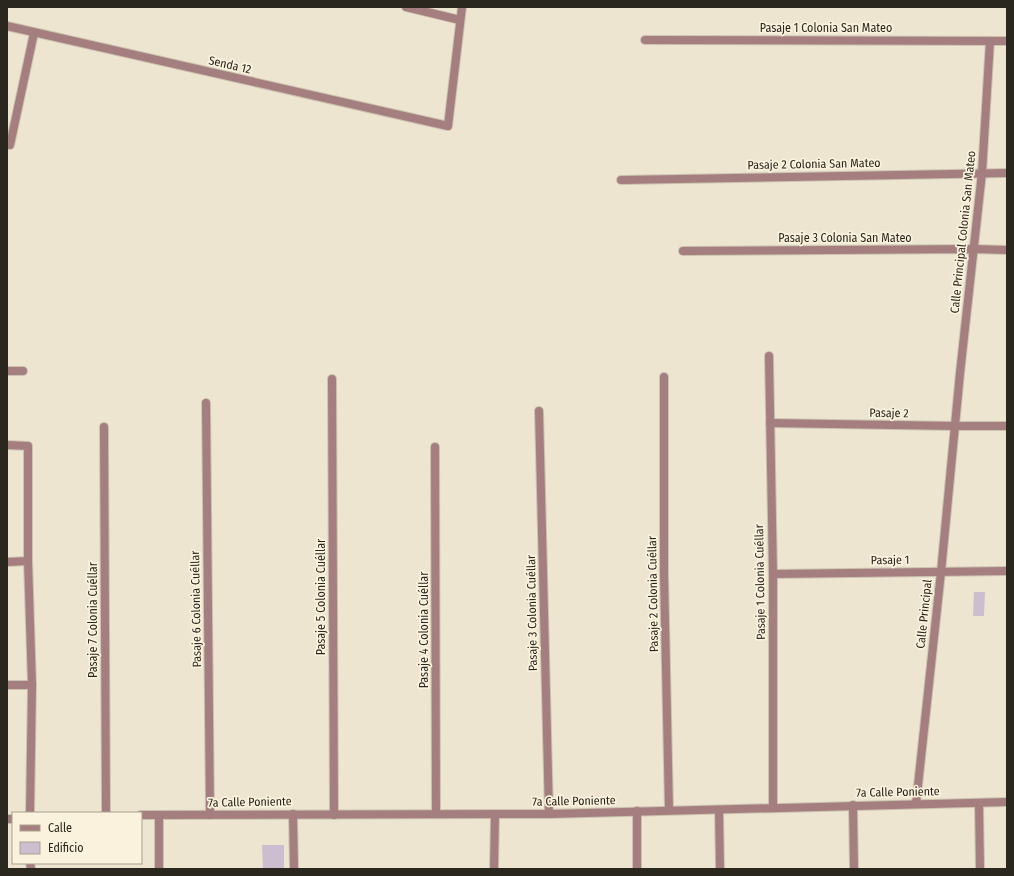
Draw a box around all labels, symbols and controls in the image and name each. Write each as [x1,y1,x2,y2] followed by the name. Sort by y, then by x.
[760,21,892,35] street label: Pasaje 1 Colonia San Mateo
[207,53,253,77] street label: Senda 12
[947,150,979,314] street label: Calle Principal Colonia San Mateo
[747,156,881,172] street label: Pasaje 2 Colonia San Mateo
[778,231,912,245] street label: Pasaje 3 Colonia San Mateo
[869,406,909,420] street label: Pasaje 2
[752,523,768,640] street label: Pasaje 1 Colonia Cuéllar
[645,535,661,652] street label: Pasaje 2 Colonia Cuéllar
[314,538,328,655] street label: Pasaje 5 Colonia Cuéllar
[188,550,204,668] street label: Pasaje 6 Colonia Cuéllar
[871,553,909,567] street label: Pasaje 1
[524,554,540,671] street label: Pasaje 3 Colonia Cuéllar
[86,561,100,678] street label: Pasaje 7 Colonia Cuéllar
[417,571,431,688] street label: Pasaje 4 Colonia Cuéllar
[913,579,935,649] street label: Calle Principal
[856,784,940,800] street label: 7a Calle Poniente
[532,793,616,809] street label: 7a Calle Poniente
[208,794,292,810] street label: 7a Calle Poniente
[12,812,142,864] legend
[48,821,72,835] text: Calle
[48,841,84,855] text: Edificio

